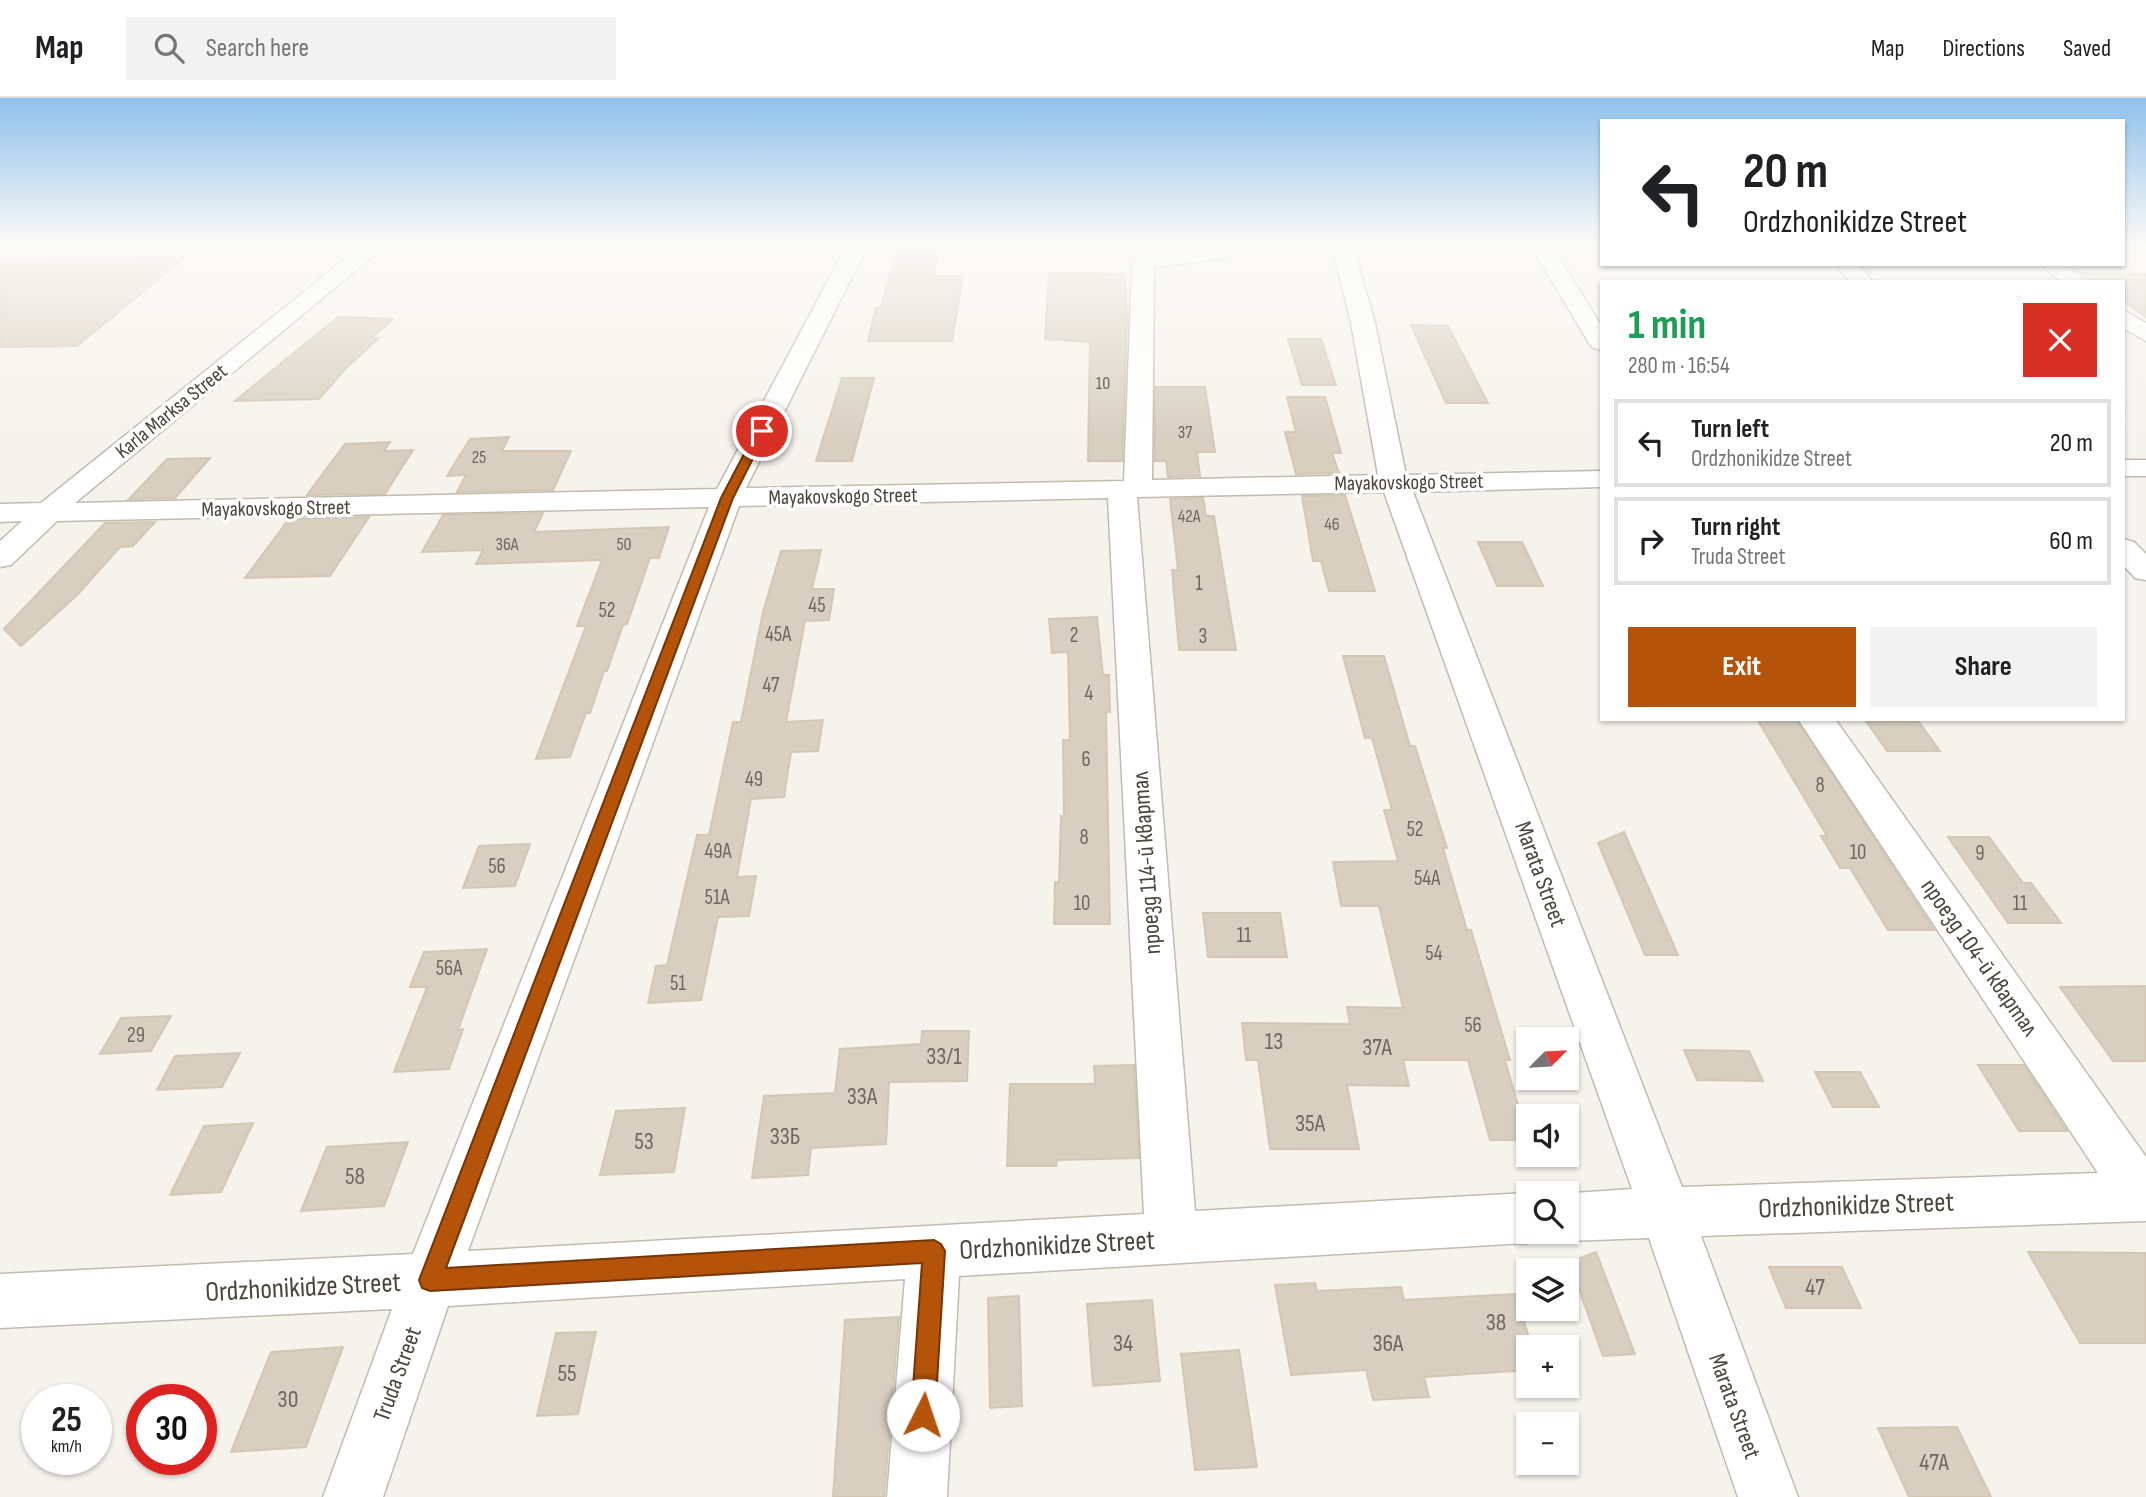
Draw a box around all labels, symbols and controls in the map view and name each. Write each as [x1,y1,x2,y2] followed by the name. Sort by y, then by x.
[126,17,616,80] search box
[35,28,84,68] text: Map
[150,29,188,67] icon: search
[206,33,309,64] text: Search here
[1871,34,1904,63] text: Map
[1942,34,2025,63] text: Directions
[2063,34,2111,63] text: Saved
[1743,143,1828,202] text: 20 m
[1628,147,1719,238] icon: left
[1743,203,1967,242] text: Ordzhonikidze Street
[1628,300,1706,351] text: 1 min
[2023,303,2097,377] button: close
[1628,352,1730,380] text: 280 m · 16:54
[110,359,232,464] street label: Karla Marksa Street
[1096,373,1110,394] house number: 10
[732,401,792,461] pin
[743,412,781,450] icon: arrive
[1691,414,1769,445] text: Turn left
[1178,422,1193,443] house number: 37
[1632,424,1670,462] icon: left
[2050,428,2093,459] text: 20 m
[1691,445,1852,473] text: Ordzhonikidze Street
[472,447,486,468] house number: 25
[1334,469,1484,496] street label: Mayakovskogo Street
[768,483,918,510] street label: Mayakovskogo Street
[201,495,351,522] street label: Mayakovskogo Street
[1178,506,1201,527] house number: 42А
[1691,512,1780,543] text: Turn right
[1324,514,1340,535] house number: 46
[1632,522,1670,560] icon: right
[2049,526,2093,557] text: 60 m
[495,534,519,555] house number: 36А
[616,534,632,555] house number: 50
[1691,543,1785,571] text: Truda Street
[1195,571,1203,596] house number: 1
[808,593,826,618] house number: 45
[598,598,616,623] house number: 52
[765,622,792,647] house number: 45А
[1070,623,1078,648] house number: 2
[1199,624,1207,649] house number: 3
[1628,627,1856,707] button: Exit
[1870,627,2097,707] button: Share
[762,673,780,698] house number: 47
[1085,681,1094,706] house number: 4
[1081,747,1091,772] house number: 6
[745,767,763,792] house number: 49
[1126,770,1167,955] street label: проезд 114-й квартал
[1815,773,1825,798] house number: 8
[1406,817,1424,842] house number: 52
[1508,817,1573,931] street label: Marata Street
[1079,825,1089,850] house number: 8
[704,839,733,864] house number: 49А
[1850,840,1866,865] house number: 10
[1975,841,1985,866] house number: 9
[488,854,506,879] house number: 56
[1414,866,1441,891] house number: 54А
[1915,873,2045,1042] street label: проезд 104-й квартал
[704,885,731,910] house number: 51А
[1074,891,1090,916] house number: 10
[2013,891,2028,916] house number: 11
[1237,923,1252,948] house number: 11
[1425,941,1443,966] house number: 54
[436,956,463,981] house number: 56А
[670,971,687,996] house number: 51
[1464,1013,1482,1038] house number: 56
[127,1023,145,1048] house number: 29
[1265,1027,1283,1056] house number: 13
[1516,1027,1578,1090] north arrow
[1516,1027,1579,1475] map controls
[1362,1033,1392,1062] house number: 37А
[926,1042,962,1071] house number: 33/1
[847,1082,878,1111] house number: 33А
[1516,1104,1579,1167] button: sound
[1295,1109,1326,1138] house number: 35А
[770,1122,800,1151] house number: 33Б
[634,1127,654,1156] house number: 53
[345,1162,365,1191] house number: 58
[1516,1181,1579,1244] button: search
[1758,1186,1955,1225] street label: Ordzhonikidze Street
[958,1224,1156,1267] street label: Ordzhonikidze Street
[1516,1258,1579,1321] button: layers
[204,1266,402,1309] street label: Ordzhonikidze Street
[1805,1273,1825,1302] house number: 47
[1486,1308,1506,1337] house number: 38
[367,1323,428,1425] street label: Truda Street
[1113,1329,1133,1358] house number: 34
[1373,1329,1404,1358] house number: 36А
[1516,1335,1579,1398] button: +
[1702,1349,1767,1463] street label: Marata Street
[557,1359,577,1388] house number: 55
[886,1378,960,1452] position arrow
[126,1384,217,1475] speed limit sign: 30
[278,1385,298,1414] house number: 30
[51,1399,82,1442] text: 25
[1516,1412,1579,1475] button: −
[51,1436,82,1457] text: km/h
[1919,1448,1949,1477] house number: 47А

